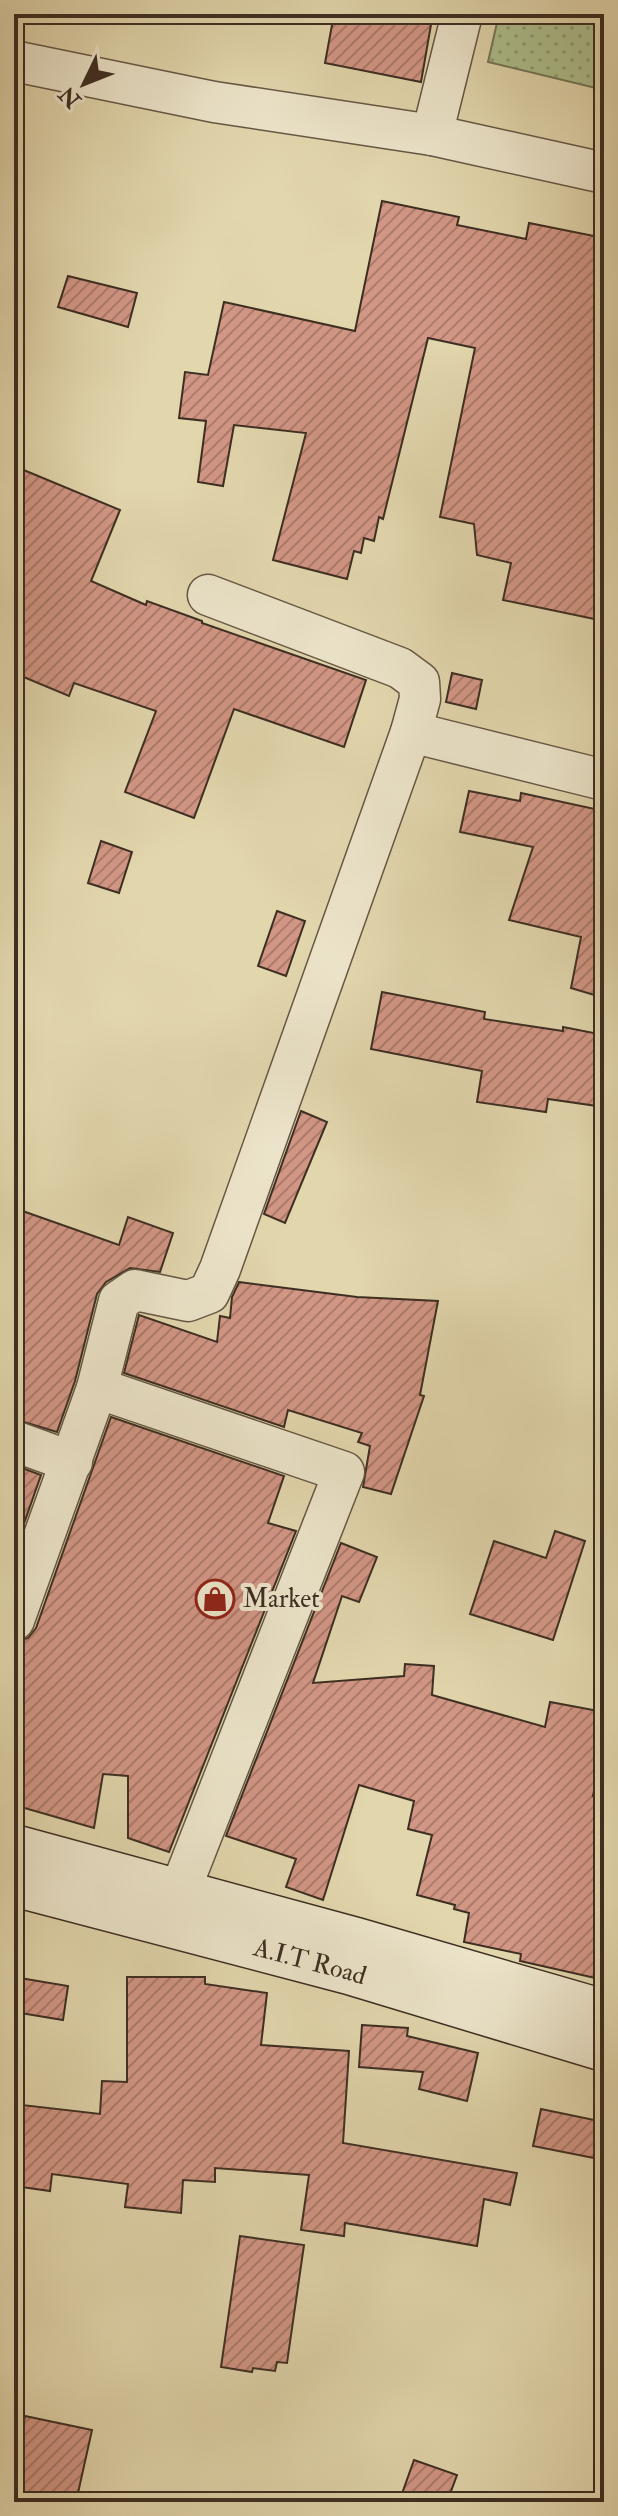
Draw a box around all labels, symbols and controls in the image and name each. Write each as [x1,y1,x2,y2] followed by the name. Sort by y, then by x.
[44,44,124,124] north arrow
[53,80,88,114] text: N
[194,1578,236,1620] shop icon: Market
[243,1583,320,1615] place label: Market
[249,1931,370,1992] street label: A.I.T Road

